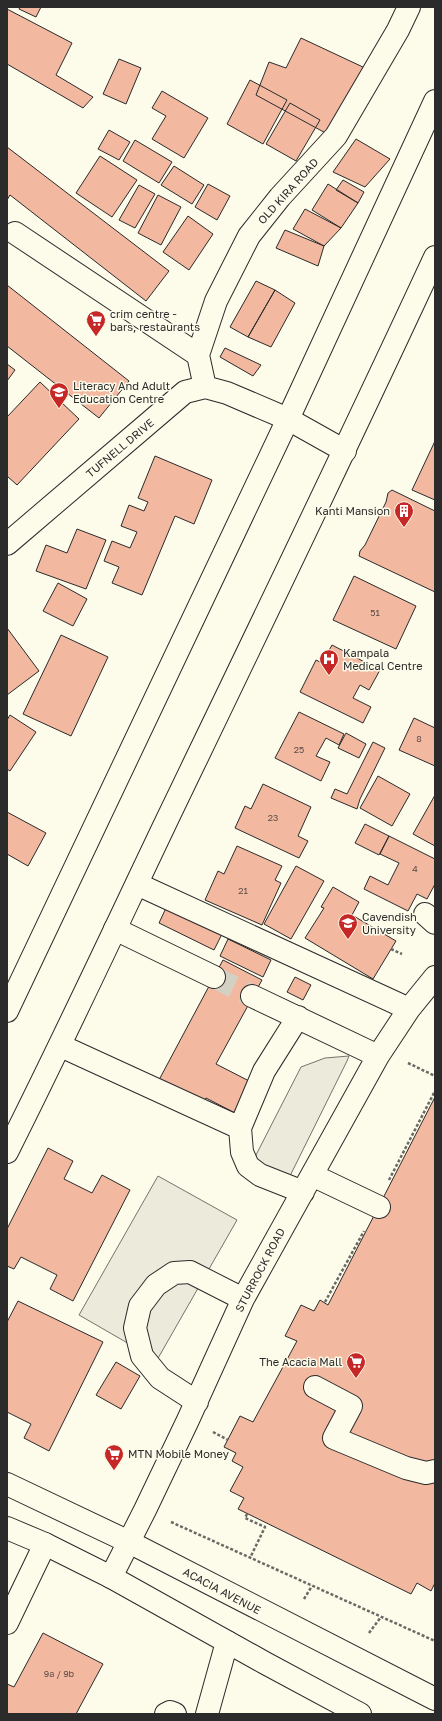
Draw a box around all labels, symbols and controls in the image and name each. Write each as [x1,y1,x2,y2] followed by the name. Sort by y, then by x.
[255,155,321,226] street label: OLD KIRA ROAD
[110,307,200,333] place label: crim centre - bars, restaurants
[85,309,107,337] supermarket icon: crim centre - bars, restaurants
[73,379,170,405] place label: Literacy And Adult Education Centre
[48,381,70,409] school or university icon: Literacy And Adult Education Centre
[83,415,156,480] street label: TUFNELL DRIVE
[393,500,415,528] building icon: Kanti Mansion
[315,504,390,517] place label: Kanti Mansion
[370,607,380,618] house number: 51
[343,646,423,672] place label: Kampala Medical Centre
[318,648,340,676] hospital icon: Kampala Medical Centre
[416,733,422,744] house number: 8
[294,744,304,755] house number: 25
[268,812,278,823] house number: 23
[412,863,418,874] house number: 4
[238,885,248,896] house number: 21
[362,910,417,936] place label: Cavendish University
[337,912,359,940] school or university icon: Cavendish University
[232,1225,287,1314] street label: STURROCK ROAD
[345,1351,367,1379] supermarket icon: The Acacia Mall
[259,1355,342,1368] place label: The Acacia Mall
[103,1443,125,1471] supermarket icon: MTN Mobile Money
[128,1447,229,1460] place label: MTN Mobile Money
[181,1565,264,1617] street label: ACACIA AVENUE
[44,1668,75,1679] house number: 9a / 9b

